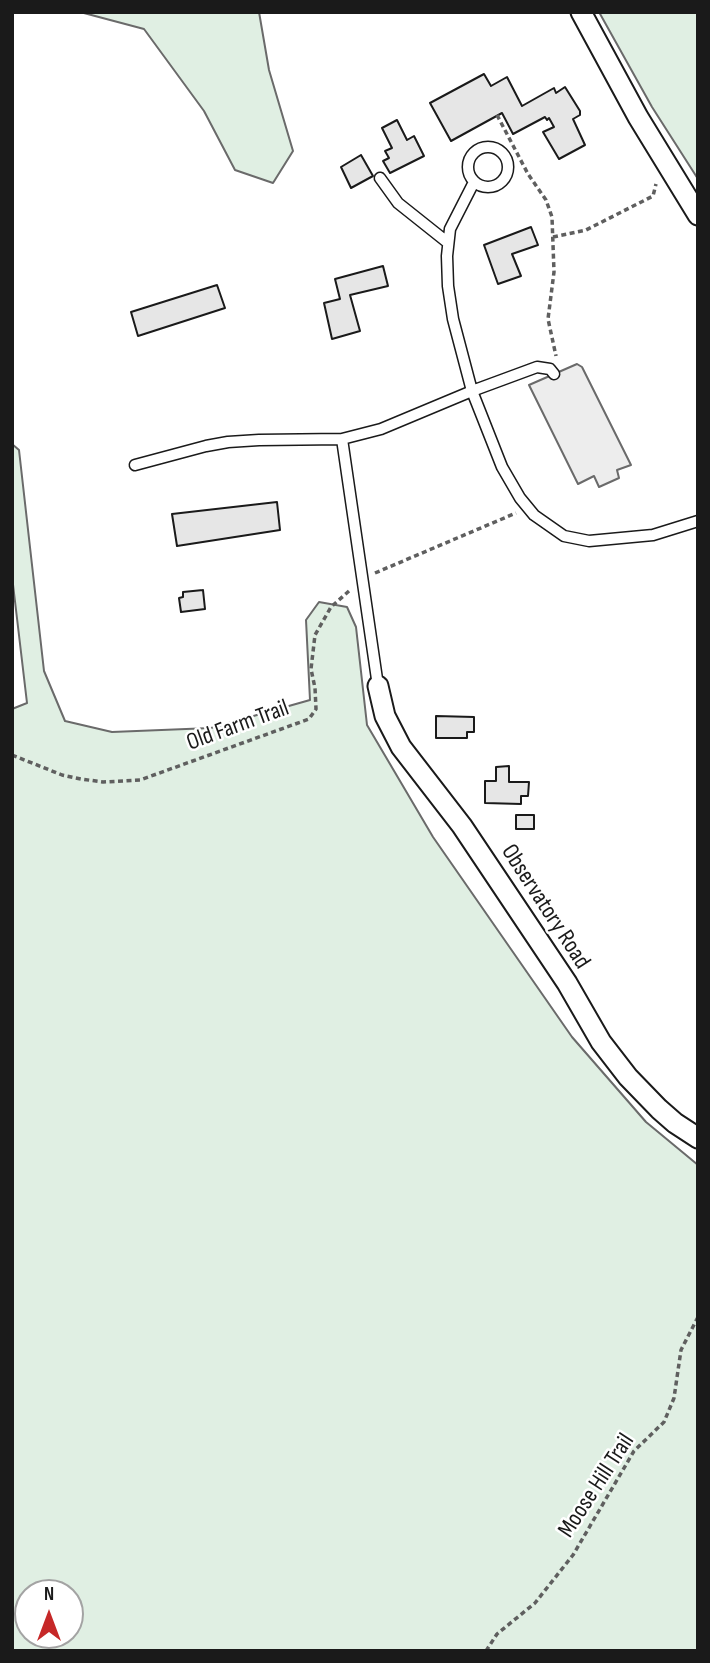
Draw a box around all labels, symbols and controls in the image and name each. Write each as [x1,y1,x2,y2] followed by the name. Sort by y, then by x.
[183,694,293,758] street label: Old Farm Trail
[494,839,596,975] street label: Observatory Road
[553,1429,641,1543] street label: Moose Hill Trail
[14,1579,84,1649] north arrow
[44,1583,54,1606] text: N

